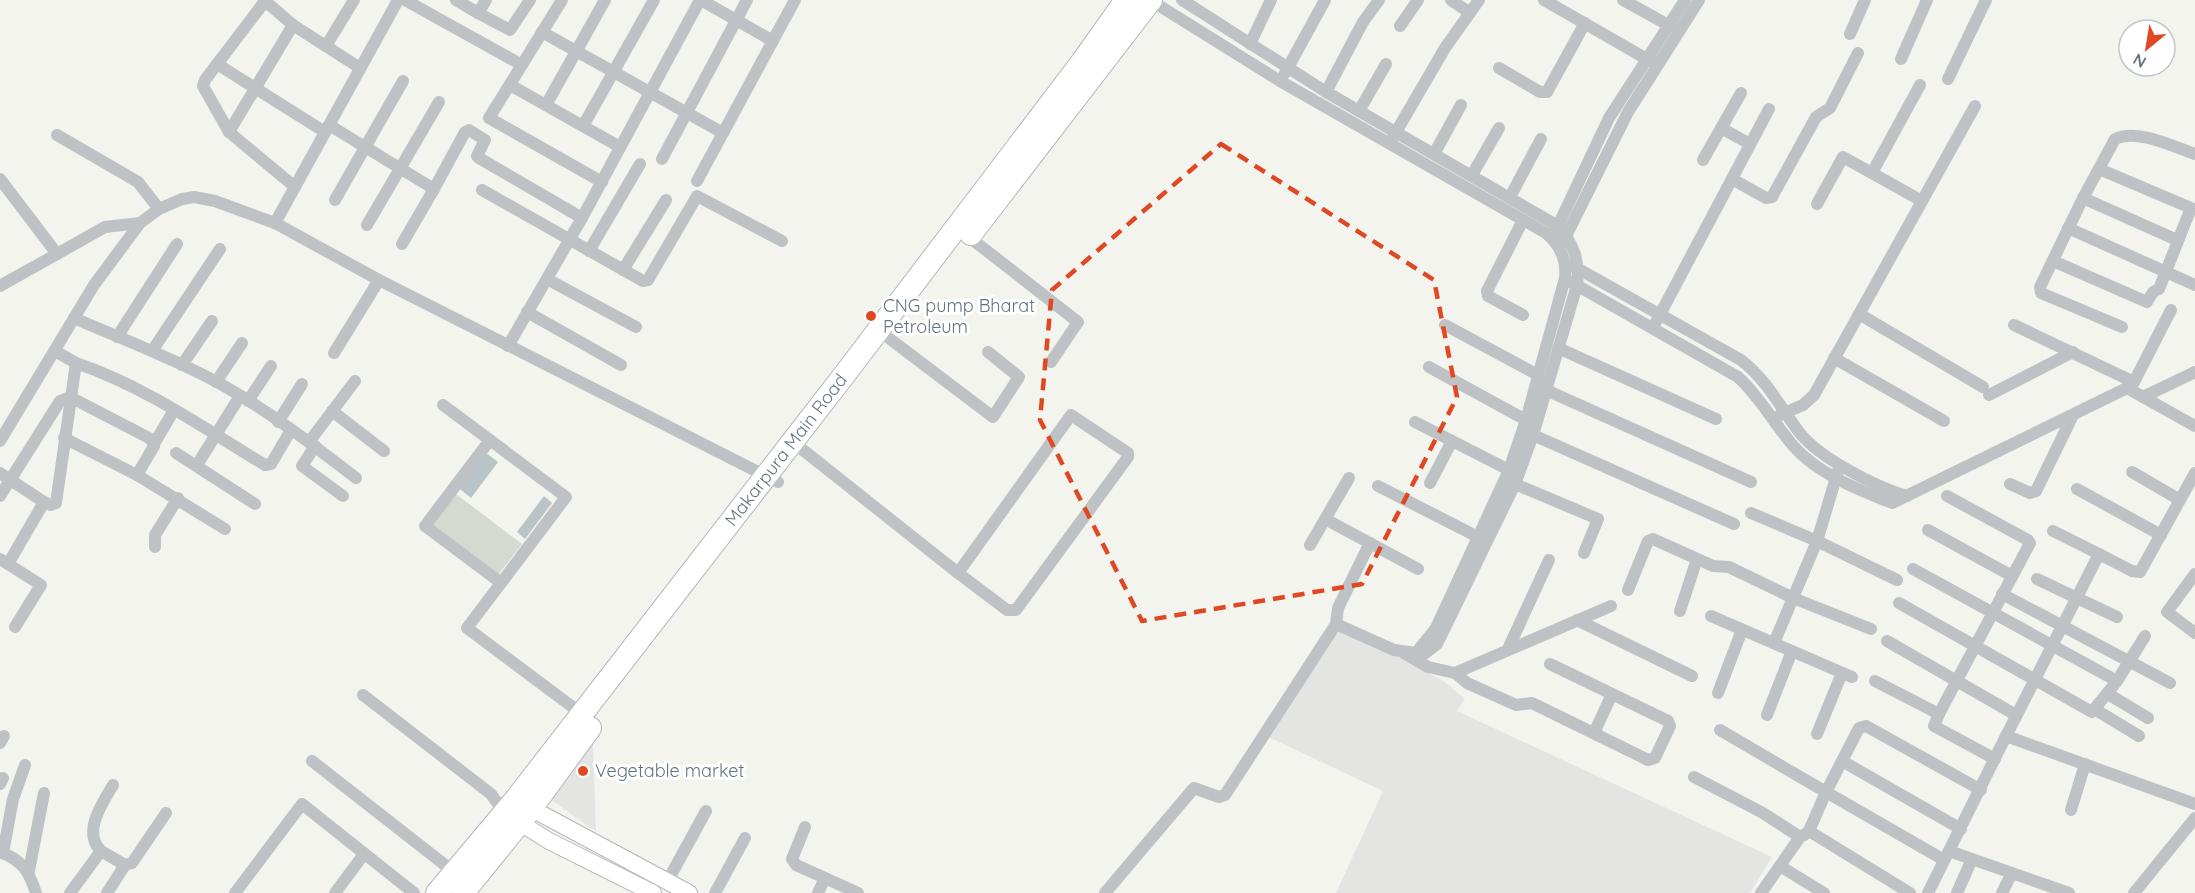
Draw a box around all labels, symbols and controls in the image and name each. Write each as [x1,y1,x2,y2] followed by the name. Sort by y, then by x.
[2117,18,2177,78] north arrow
[2129,49,2150,73] text: N
[883,294,1035,338] place label: CNG pump Bharat Petroleum
[864,309,878,323] marker: CNG pump Bharat Petroleum
[719,369,852,531] street label: Makarpura Main Road
[595,759,744,782] place label: Vegetable market
[576,764,590,778] marker: Vegetable market

